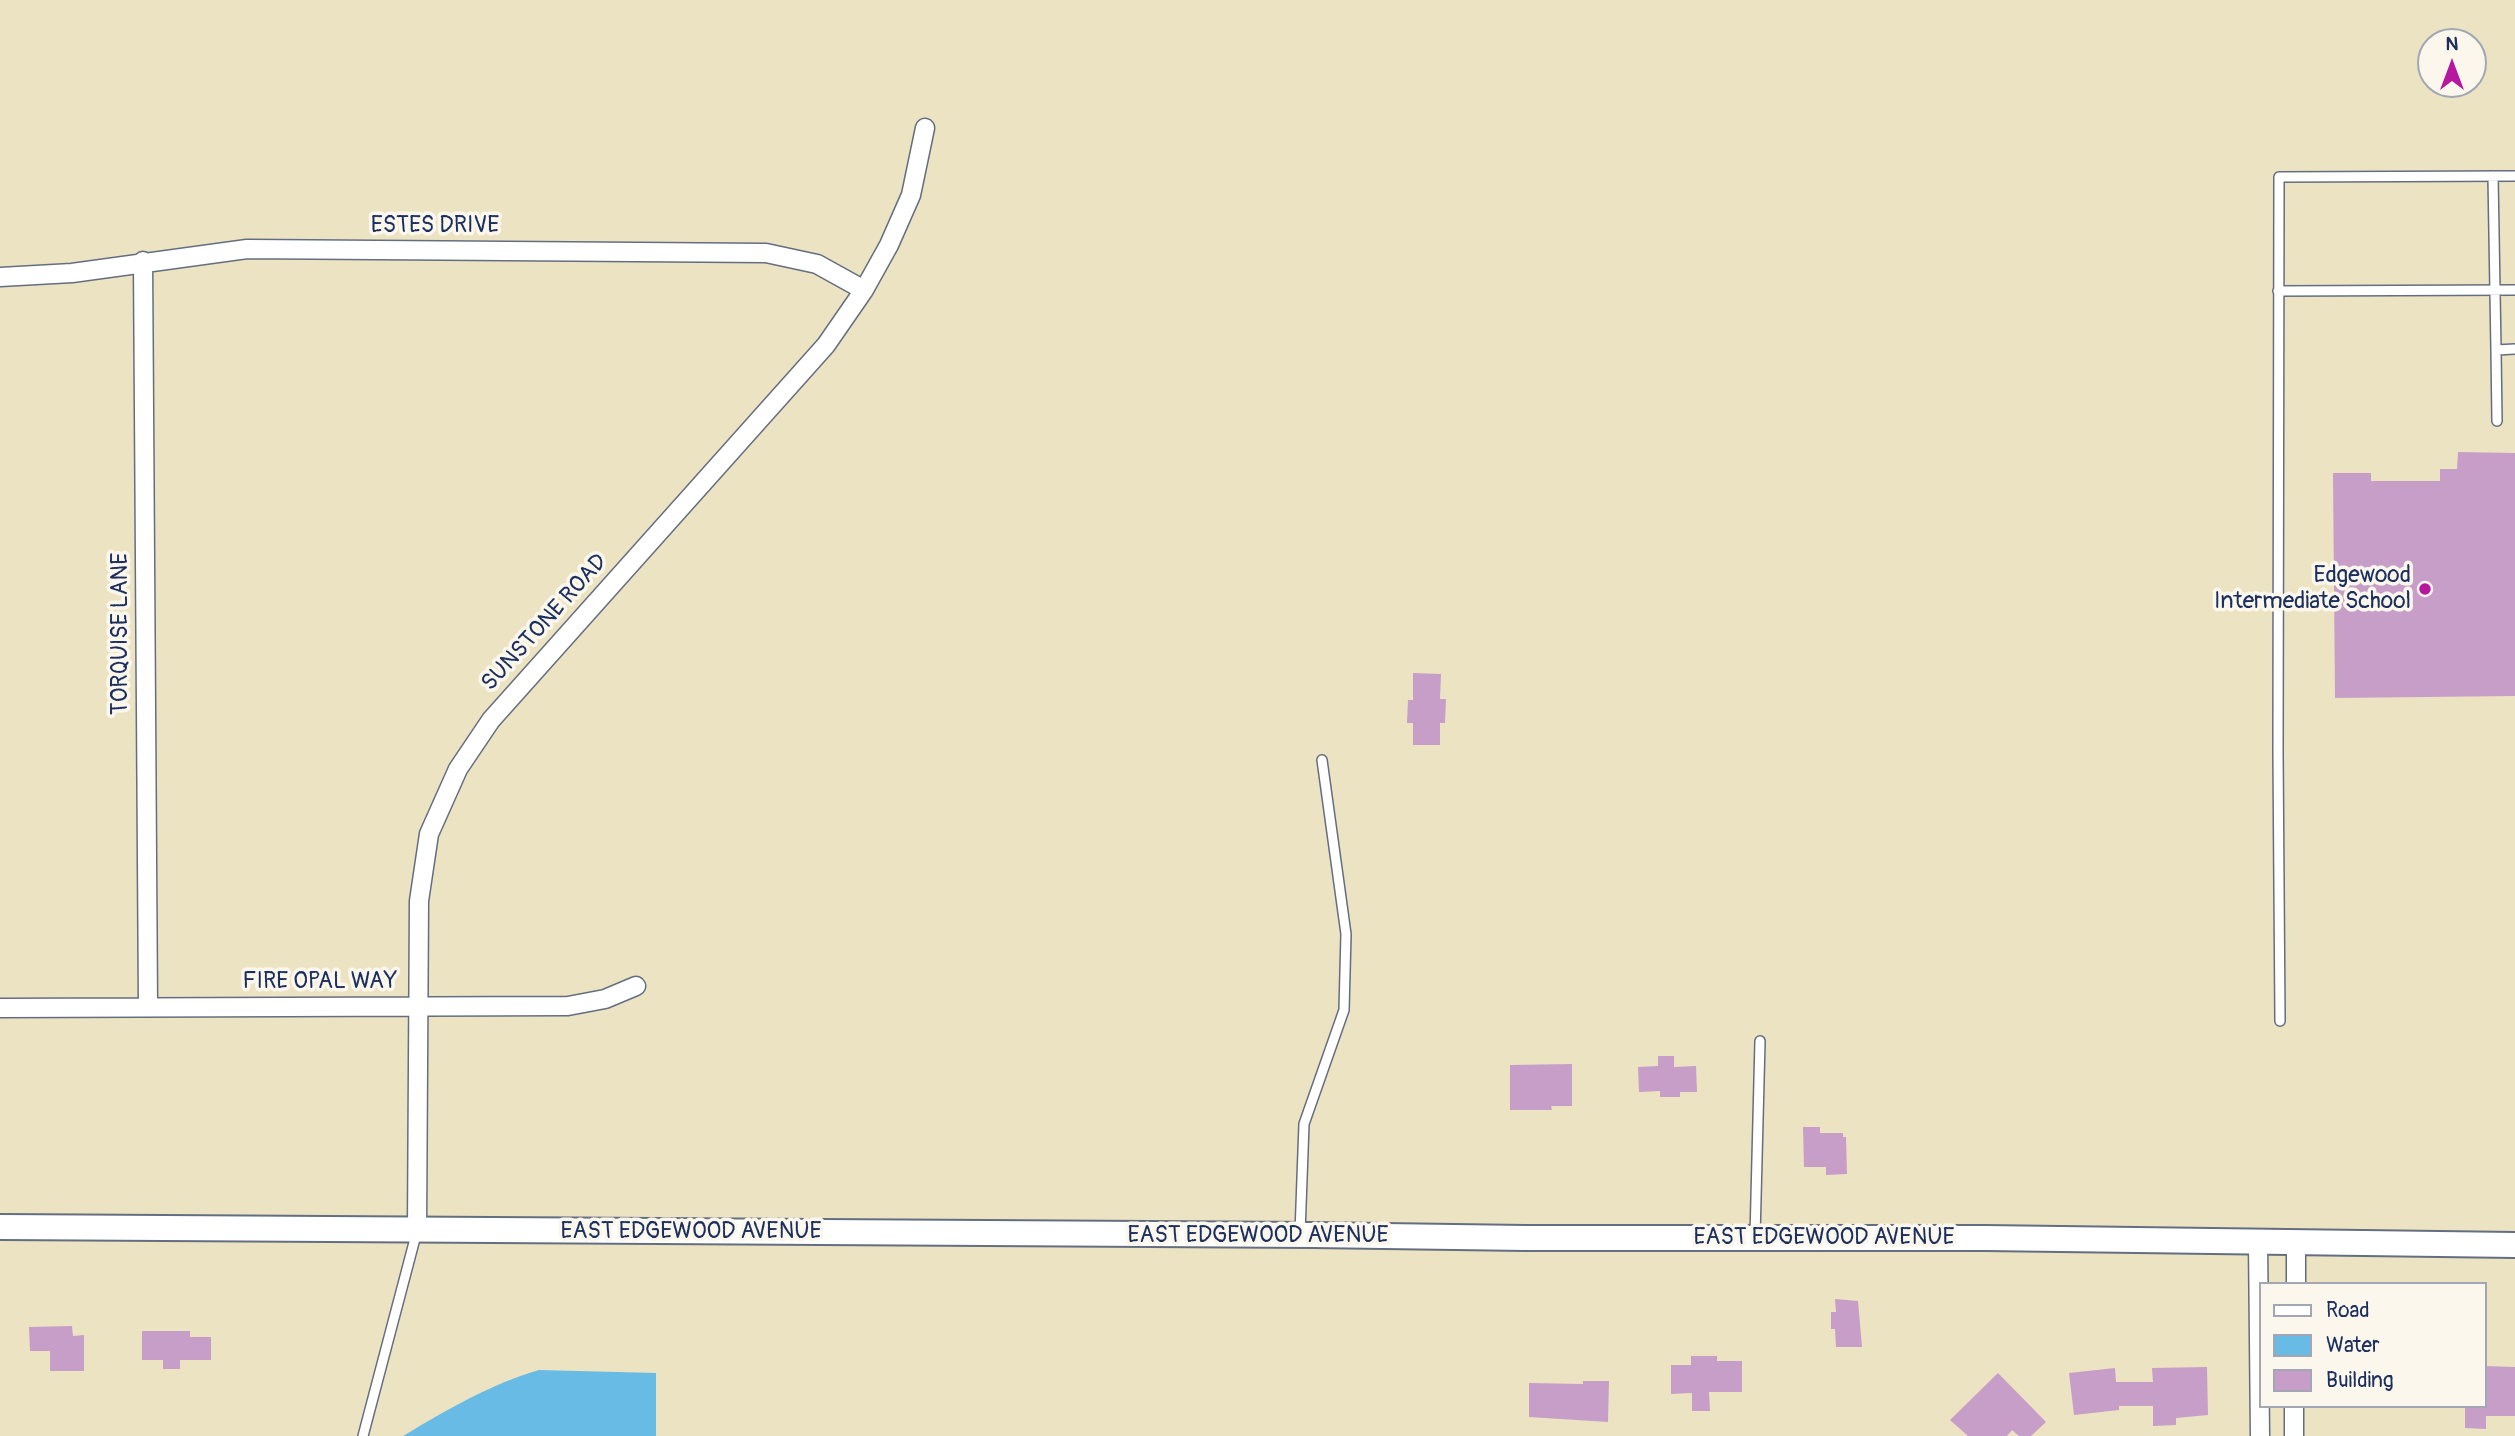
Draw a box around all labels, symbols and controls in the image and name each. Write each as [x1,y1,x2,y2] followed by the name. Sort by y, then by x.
[2417,28,2487,98] north arrow
[2446,32,2458,56] text: N
[371,212,499,240] street label: ESTES DRIVE
[476,549,614,697] street label: SUNSTONE ROAD
[107,553,135,715] street label: TORQUISE LANE
[2214,562,2411,616] place label: Edgewood Intermediate School
[2417,581,2433,597] marker: Edgewood Intermediate School
[243,968,397,996] street label: FIRE OPAL WAY
[561,1218,821,1246] street label: EAST EDGEWOOD AVENUE
[1128,1222,1388,1250] street label: EAST EDGEWOOD AVENUE
[1694,1224,1954,1252] street label: EAST EDGEWOOD AVENUE
[2260,1282,2487,1408] legend
[2326,1297,2370,1324] text: Road
[2326,1332,2379,1359] text: Water
[2326,1367,2393,1394] text: Building

